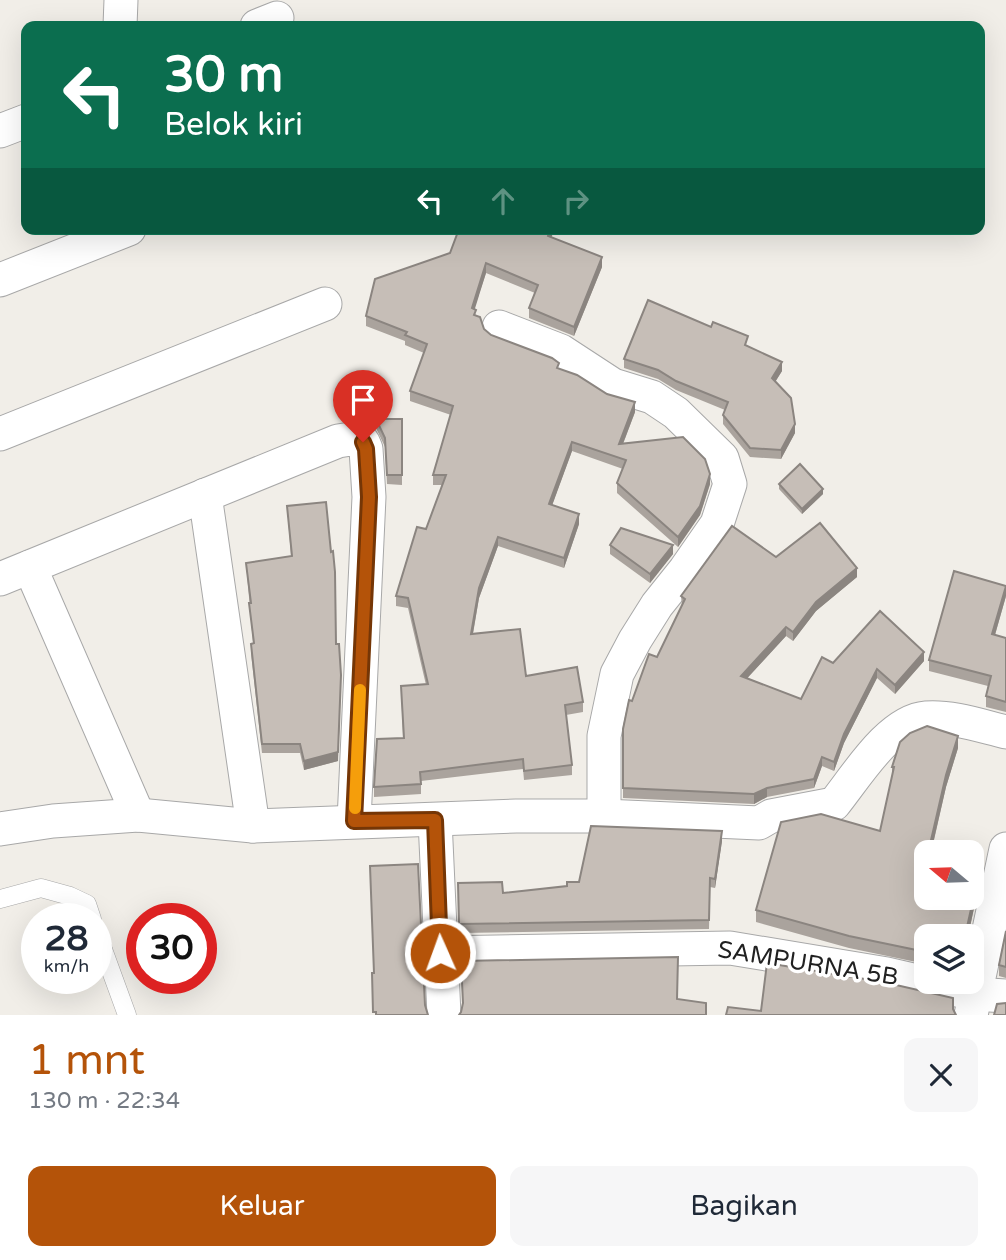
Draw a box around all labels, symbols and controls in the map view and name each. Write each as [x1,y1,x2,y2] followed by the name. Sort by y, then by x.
[164,46,283,105] text: 30 m
[49,49,140,140] icon: left
[164,106,303,144] text: Belok kiri
[411,182,449,220] icon: left
[484,182,522,220] icon: ahead
[557,182,595,220] icon: right
[333,370,393,442] pin
[344,381,382,419] icon: arrive
[914,840,984,910] north arrow
[914,840,984,994] map controls
[126,903,217,994] speed limit sign: 30
[403,916,477,990] position arrow
[45,918,88,960] text: 28
[914,924,984,994] button: layers
[716,935,900,992] street label: SAMPURNA 5B
[44,955,89,977] text: km/h
[28,1035,145,1086] text: 1 mnt
[904,1038,978,1112] button: close
[28,1087,180,1115] text: 130 m · 22:34
[28,1166,496,1246] button: Keluar
[510,1166,978,1246] button: Bagikan

